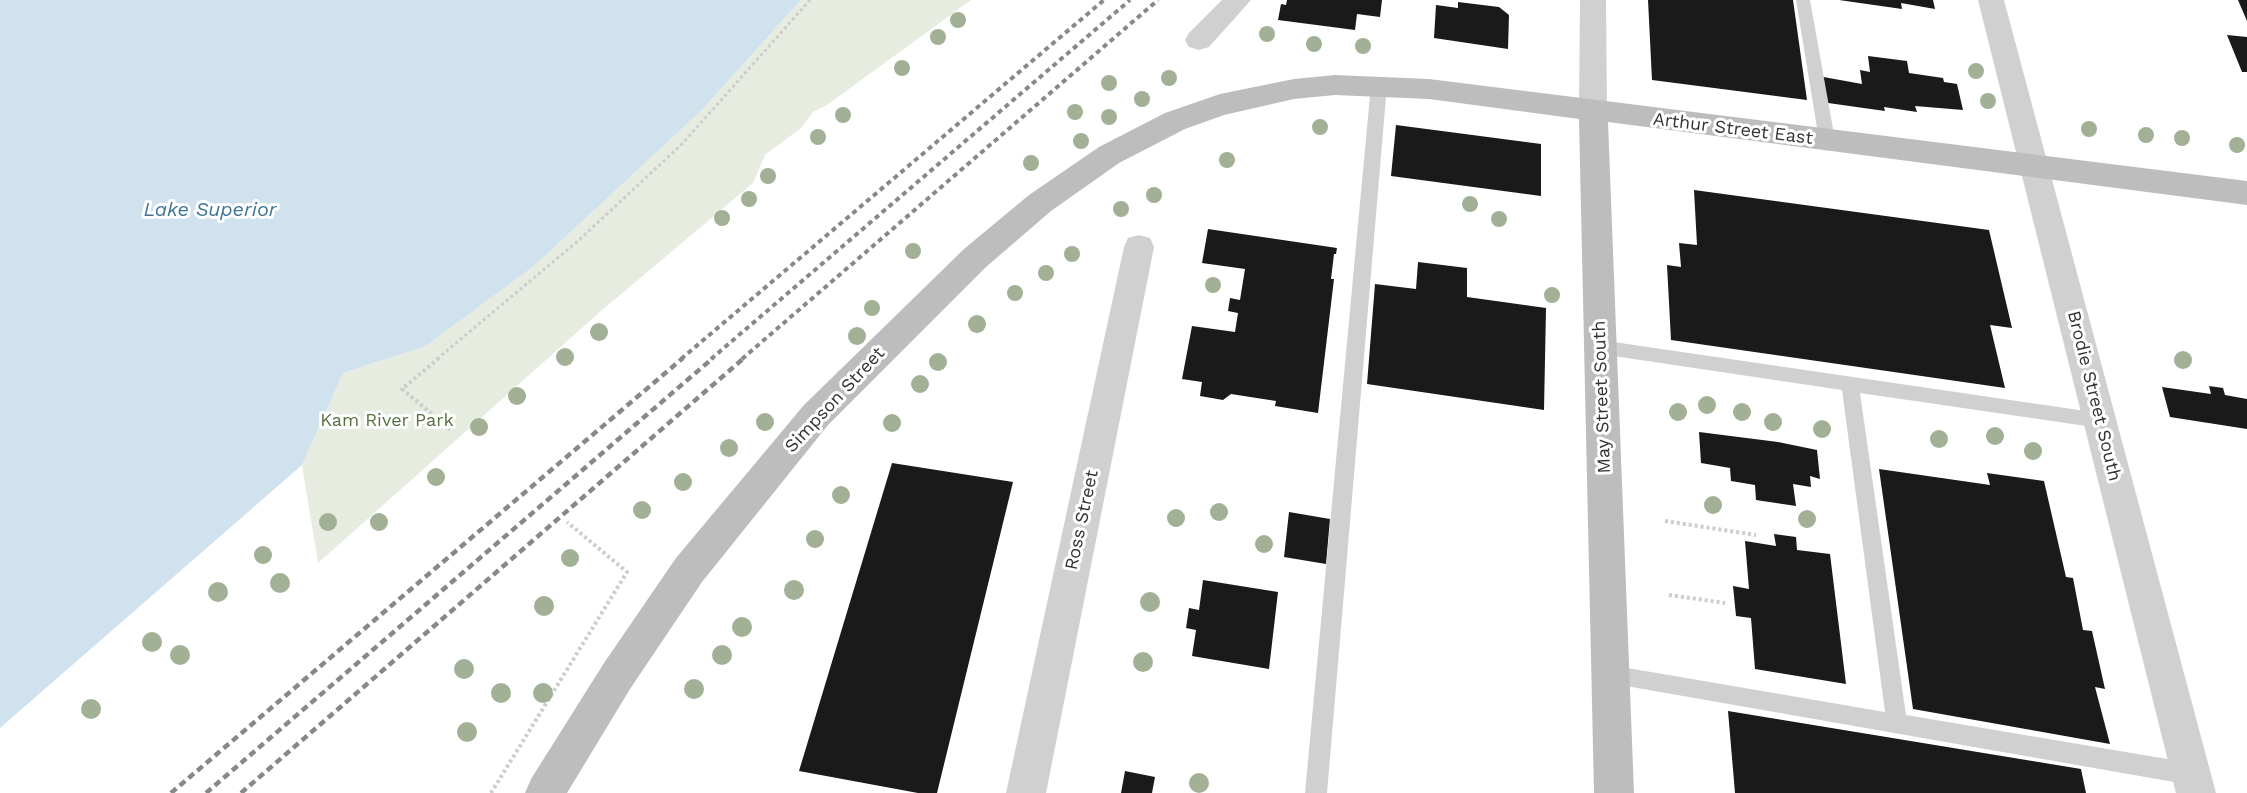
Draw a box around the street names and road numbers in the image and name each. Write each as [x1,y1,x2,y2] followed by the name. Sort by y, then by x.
[1652,108,1814,150] street label: Arthur Street East
[2062,309,2126,483] street label: Brodie Street South
[1589,320,1615,474] street label: May Street South
[781,343,889,457] street label: Simpson Street
[1061,468,1103,572] street label: Ross Street

